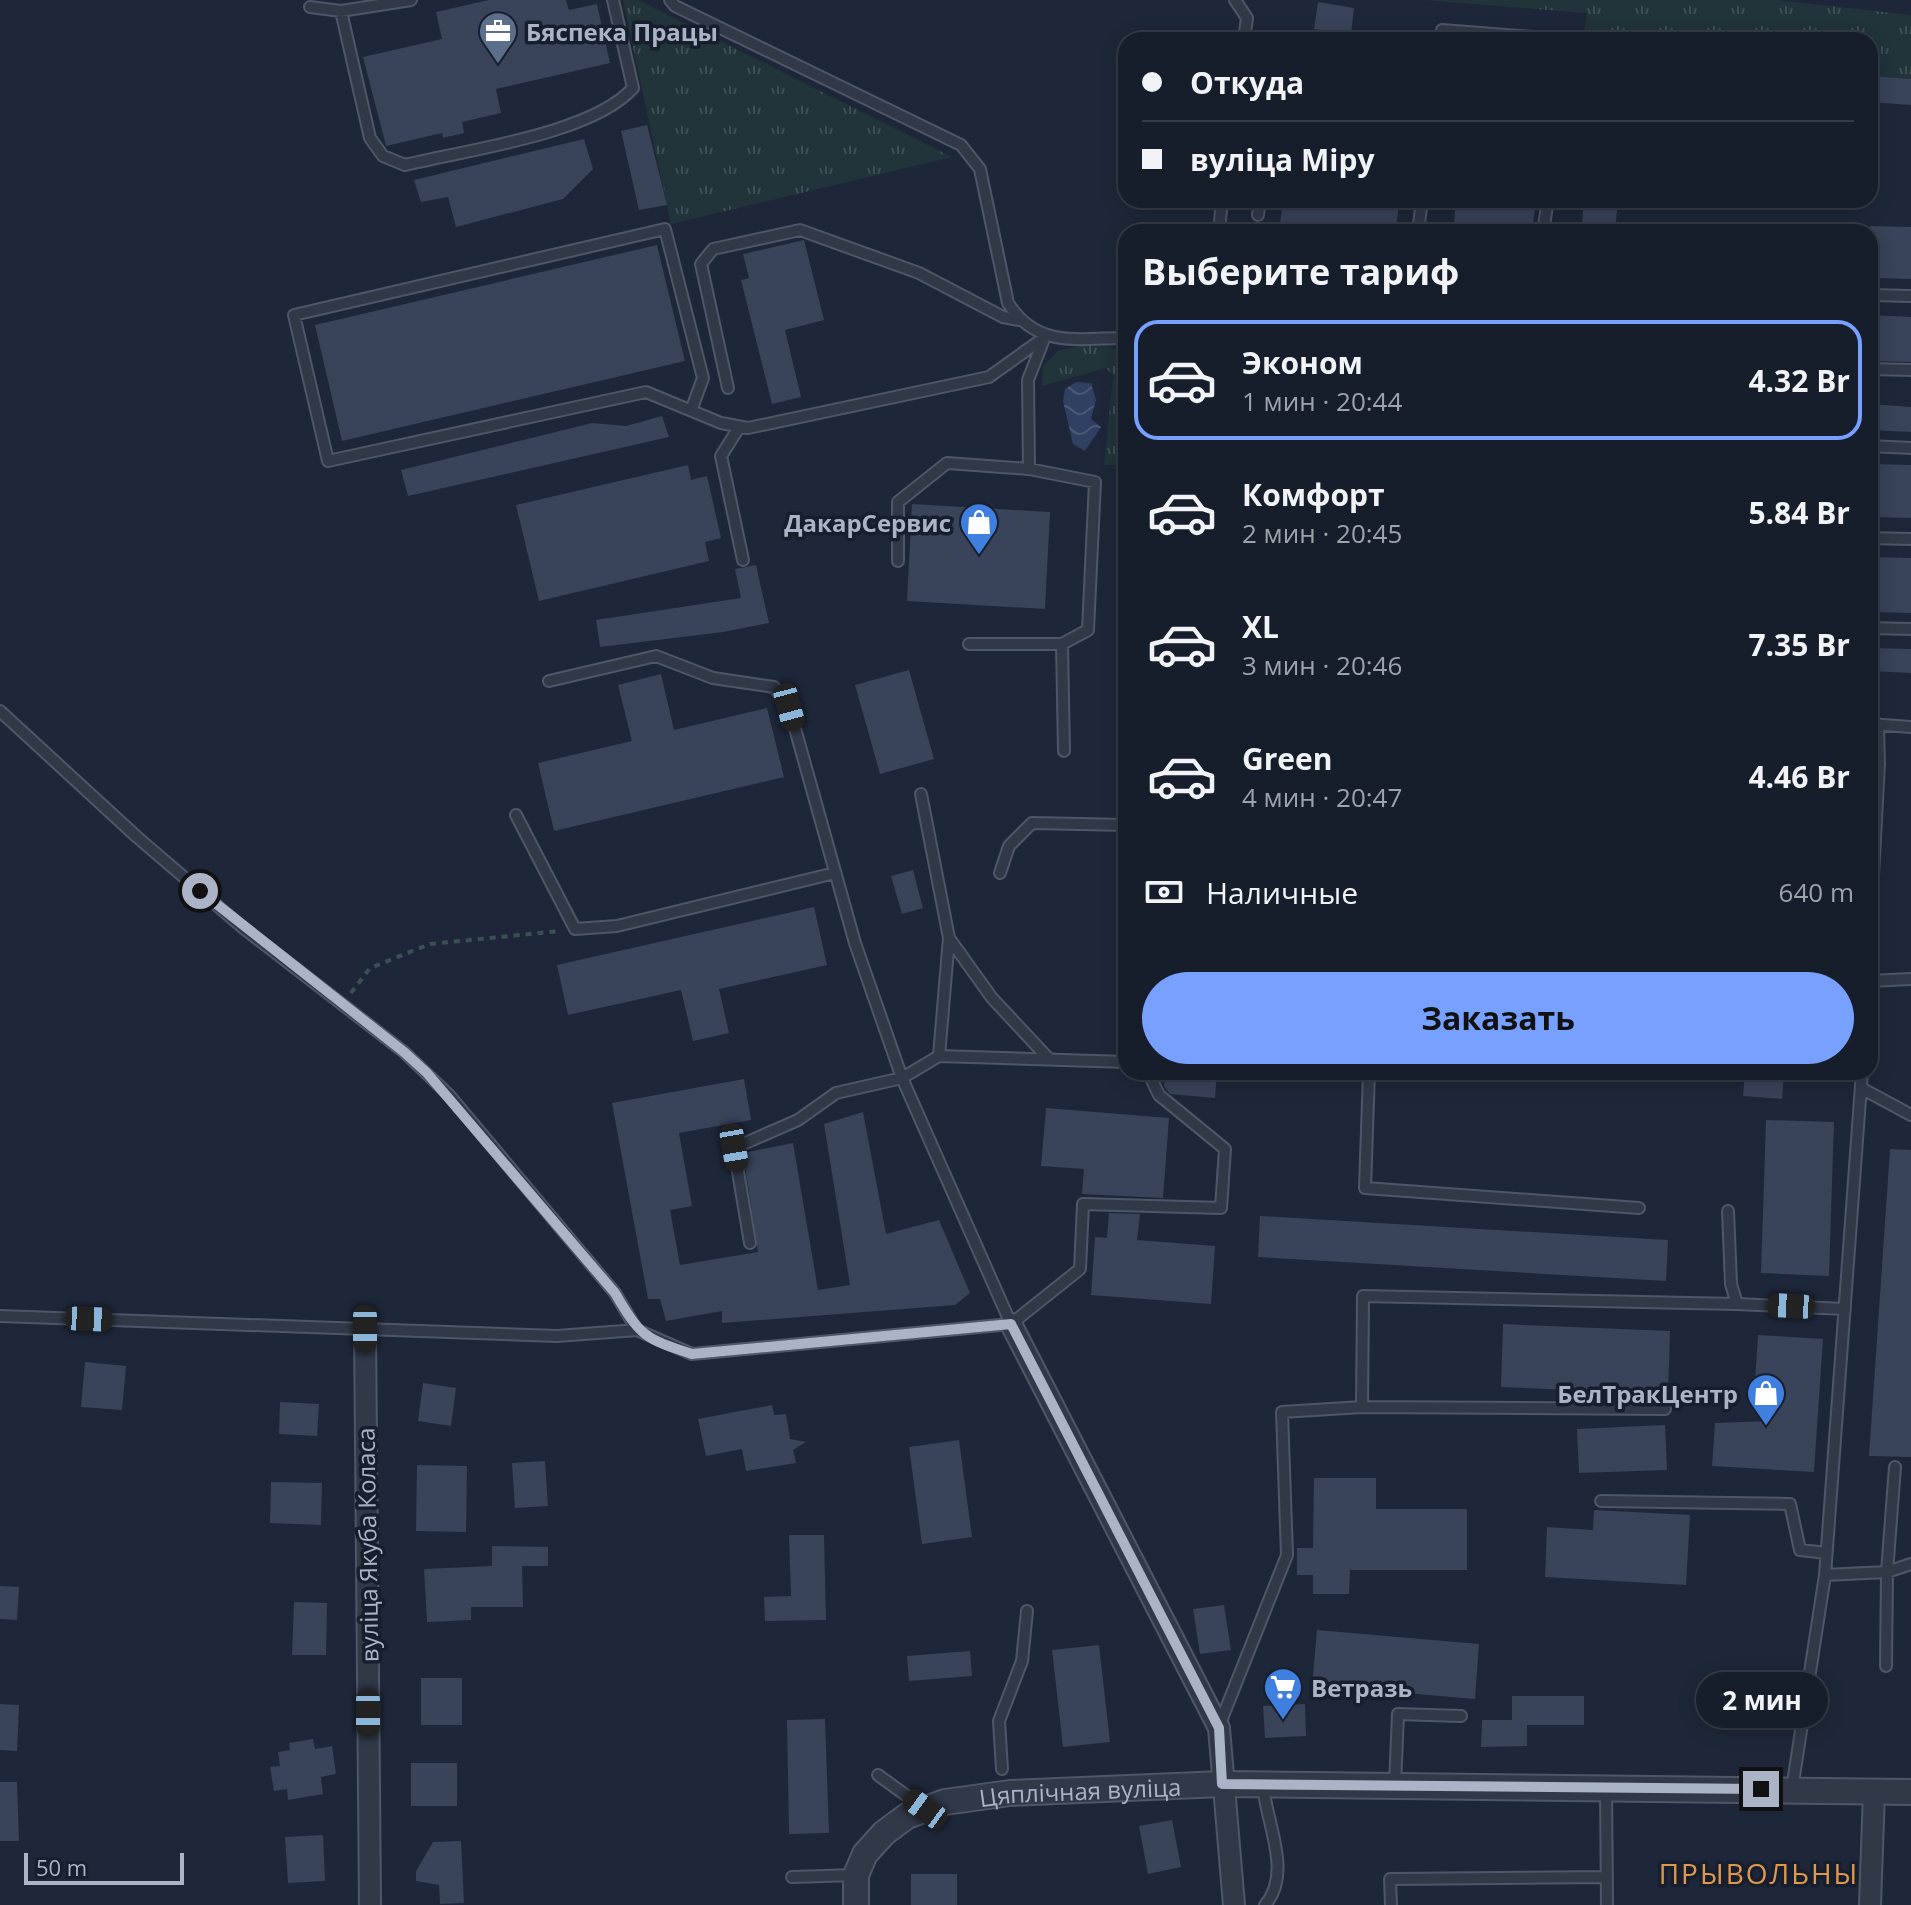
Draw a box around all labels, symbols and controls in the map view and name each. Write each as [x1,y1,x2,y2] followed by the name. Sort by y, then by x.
[477,10,519,65] office icon: Бяспека Працы
[526,15,718,48] place label: Бяспека Працы
[1190,62,1304,103] text: Откуда
[1190,139,1374,180] text: вуліца Міру
[1142,247,1459,296] text: Выберите тариф
[1242,342,1363,383] text: Эконом
[1146,344,1218,416] icon: car
[1748,360,1850,401] text: 4.32 Br
[1242,383,1402,419] text: 1 мин · 20:44
[1242,474,1385,515] text: Комфорт
[1146,476,1218,548] icon: car
[1748,492,1850,533] text: 5.84 Br
[958,501,1000,556] shop icon: ДакарСервис
[784,506,951,539] place label: ДакарСервис
[1242,515,1402,551] text: 2 мин · 20:45
[1242,606,1279,647] text: XL
[1146,608,1218,680] icon: car
[1748,624,1850,665] text: 7.35 Br
[1242,647,1402,683] text: 3 мин · 20:46
[771,681,807,733] car
[1242,738,1333,779] text: Green
[1146,740,1218,812] icon: car
[1748,756,1850,797] text: 4.46 Br
[1242,779,1402,815] text: 4 мин · 20:47
[1142,870,1186,914] icon: cash
[1206,872,1358,913] text: Наличные
[182,873,218,909] route start
[1779,874,1854,910] text: 640 m
[1142,972,1854,1064] button: Заказать
[718,1122,750,1174] car
[1766,1293,1816,1319] car
[353,1305,377,1353] car
[65,1306,113,1332] car
[1745,1372,1787,1427] shop icon: БелТракЦентр
[1557,1377,1738,1410] place label: БелТракЦентр
[348,1427,386,1663] street label: вуліца Якуба Коласа
[1262,1666,1304,1721] supermarket icon: Ветразь
[1311,1671,1412,1704] place label: Ветразь
[1695,1673,1827,1729] callout: 2 мин
[1722,1682,1802,1718] text: 2 мин
[356,1689,380,1737] car
[977,1769,1182,1814] street label: Цяплічная вуліца
[1743,1771,1779,1807] route end
[899,1785,951,1833] car
[24,1849,184,1885] scale bar
[36,1852,87,1882] text: 50 m
[1659,1854,1859,1892] district label: ПРЫВОЛЬНЫ

